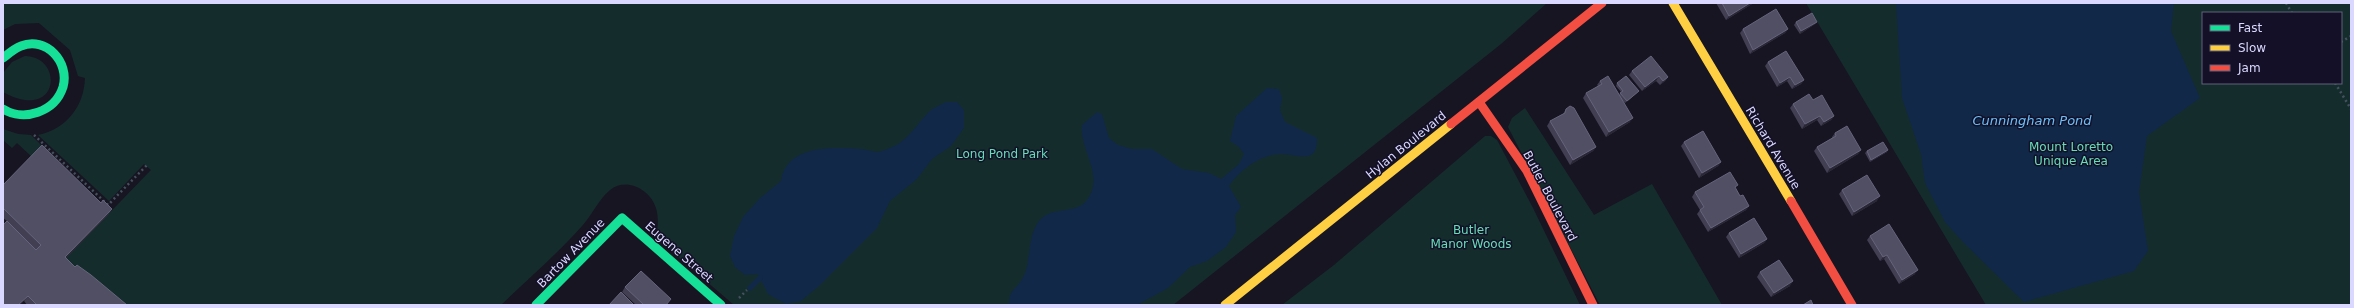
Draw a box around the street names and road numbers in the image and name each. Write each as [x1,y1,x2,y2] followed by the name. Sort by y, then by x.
[1743,104,1803,192] street label: Richard Avenue
[1363,108,1449,182] street label: Hylan Boulevard
[1520,148,1580,244] street label: Butler Boulevard
[534,215,608,291] street label: Bartow Avenue
[642,219,716,286] street label: Eugene Street

